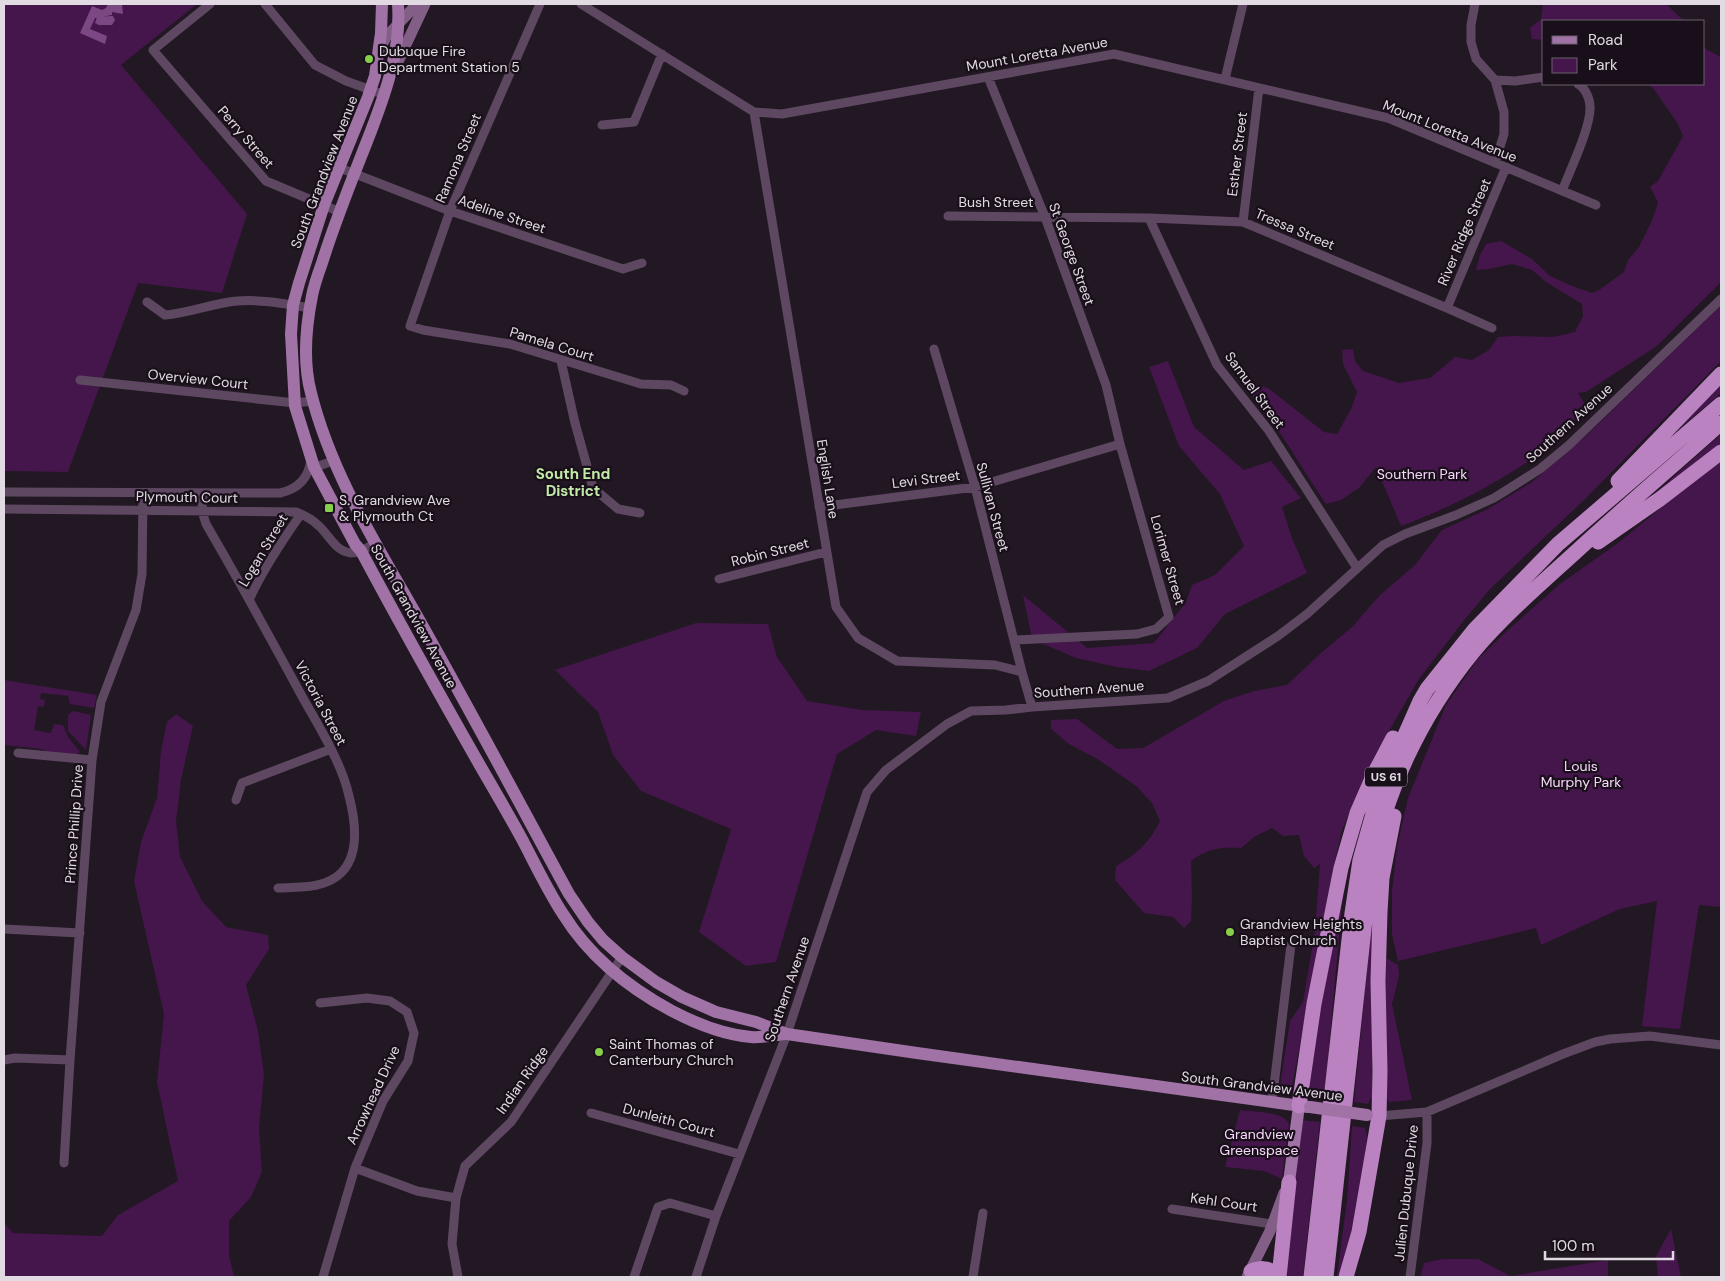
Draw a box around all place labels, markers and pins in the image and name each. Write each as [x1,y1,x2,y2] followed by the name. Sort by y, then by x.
[379,42,520,76] place label: Dubuque Fire Department Station 5
[363,53,375,65] marker: Dubuque Fire Department Station 5
[339,491,450,525] place label: S. Grandview Ave & Plymouth Ct
[323,502,335,514] marker: S. Grandview Ave & Plymouth Ct
[1240,915,1362,949] place label: Grandview Heights Baptist Church
[1224,926,1236,938] marker: Grandview Heights Baptist Church
[609,1035,734,1069] place label: Saint Thomas of Canterbury Church
[593,1046,605,1058] marker: Saint Thomas of Canterbury Church

